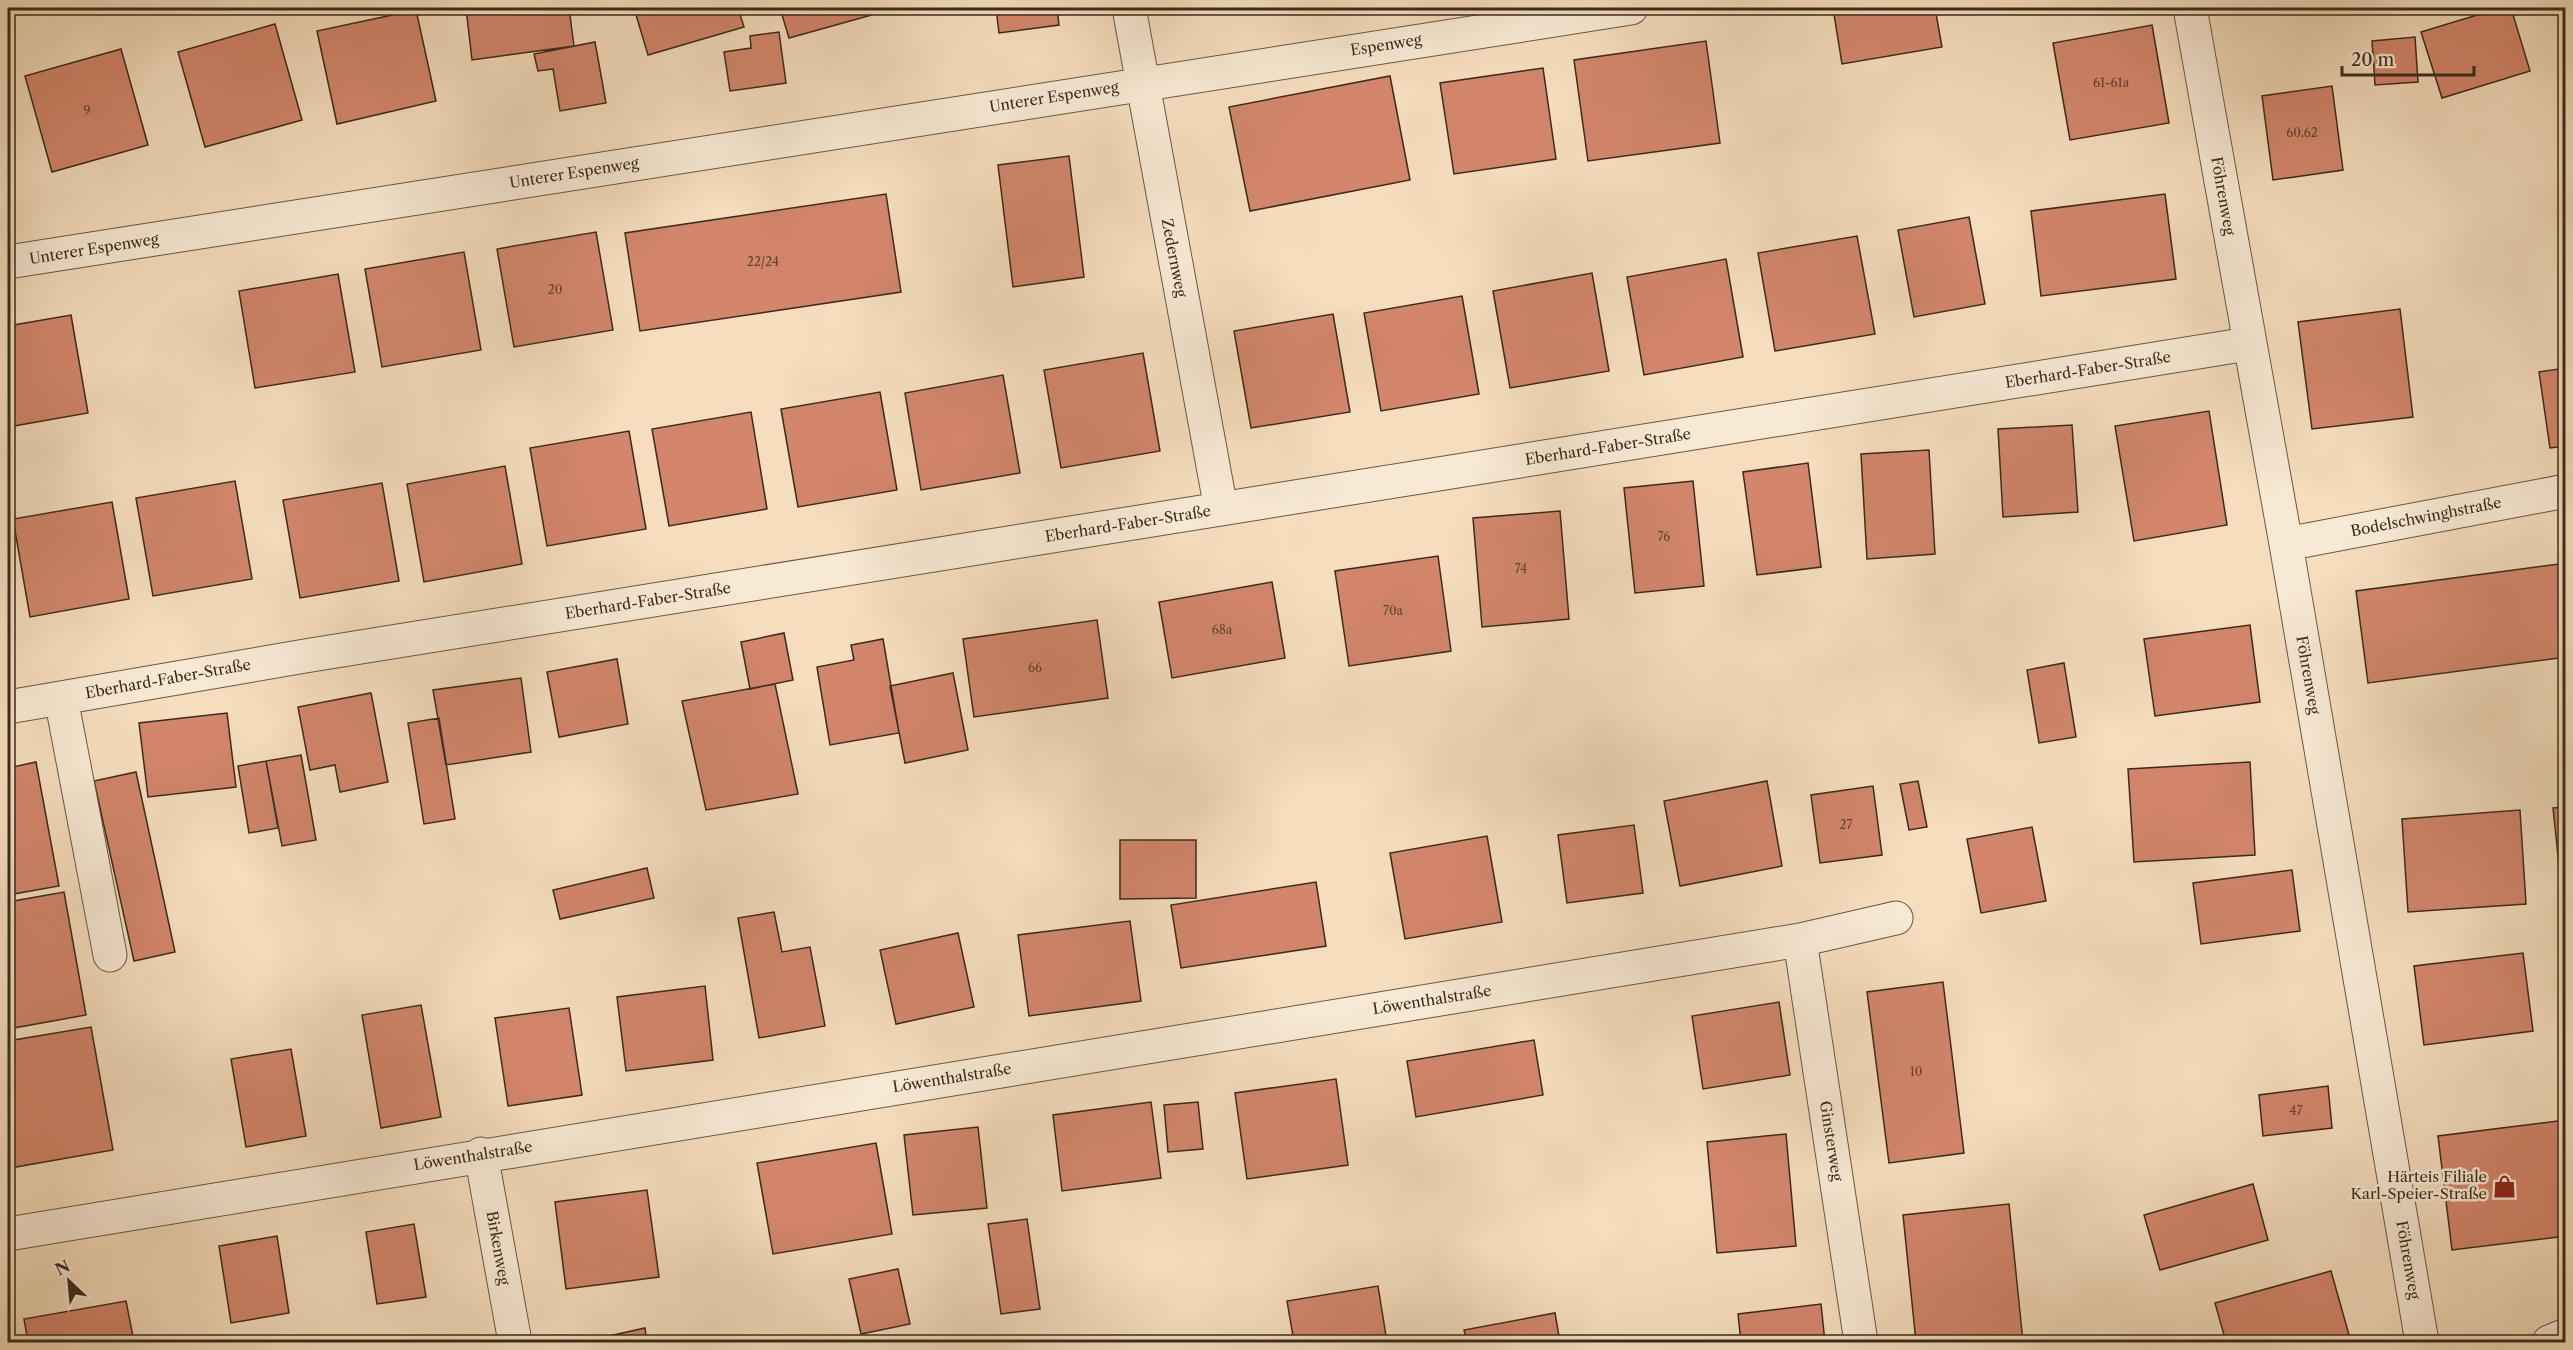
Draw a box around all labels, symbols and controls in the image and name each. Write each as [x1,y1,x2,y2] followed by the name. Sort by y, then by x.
[1349,29,1423,60] street label: Espenweg
[2342,39,2474,77] scale bar
[2351,49,2395,71] text: 20 m
[2093,75,2130,90] house number: 61-61a
[988,77,1120,116] street label: Unterer Espenweg
[83,103,91,118] house number: 9
[2286,125,2318,140] house number: 60,62
[508,153,640,192] street label: Unterer Espenweg
[2207,155,2240,237] street label: Föhrenweg
[1158,217,1191,299] street label: Zedernweg
[28,229,160,268] street label: Unterer Espenweg
[747,254,779,269] house number: 22/24
[548,282,562,297] house number: 20
[2004,347,2172,392] street label: Eberhard-Faber-Straße
[1524,424,1692,469] street label: Eberhard-Faber-Straße
[2349,493,2503,540] street label: Bodelschwinghstraße
[1044,501,1212,546] street label: Eberhard-Faber-Straße
[1658,529,1670,544] house number: 76
[1515,561,1527,576] house number: 74
[564,578,732,623] street label: Eberhard-Faber-Straße
[1383,603,1404,618] house number: 70a
[1212,622,1233,637] house number: 68a
[2292,634,2325,716] street label: Föhrenweg
[84,655,252,702] street label: Eberhard-Faber-Straße
[1028,660,1042,675] house number: 66
[1840,817,1852,832] house number: 27
[1371,981,1493,1018] street label: Löwenthalstraße
[891,1059,1013,1096] street label: Löwenthalstraße
[1910,1064,1922,1079] house number: 10
[1816,1100,1847,1182] street label: Ginsterweg
[2290,1103,2303,1118] house number: 47
[412,1137,534,1174] street label: Löwenthalstraße
[2350,1167,2487,1203] place label: Härteis Filiale Karl-Speier-Straße
[2492,1173,2518,1199] shop icon: Härteis Filiale Karl-Speier-Straße
[483,1209,514,1287] street label: Birkenweg
[2392,1219,2425,1301] street label: Föhrenweg
[39,1251,99,1311] north arrow
[52,1255,73,1280] text: N

